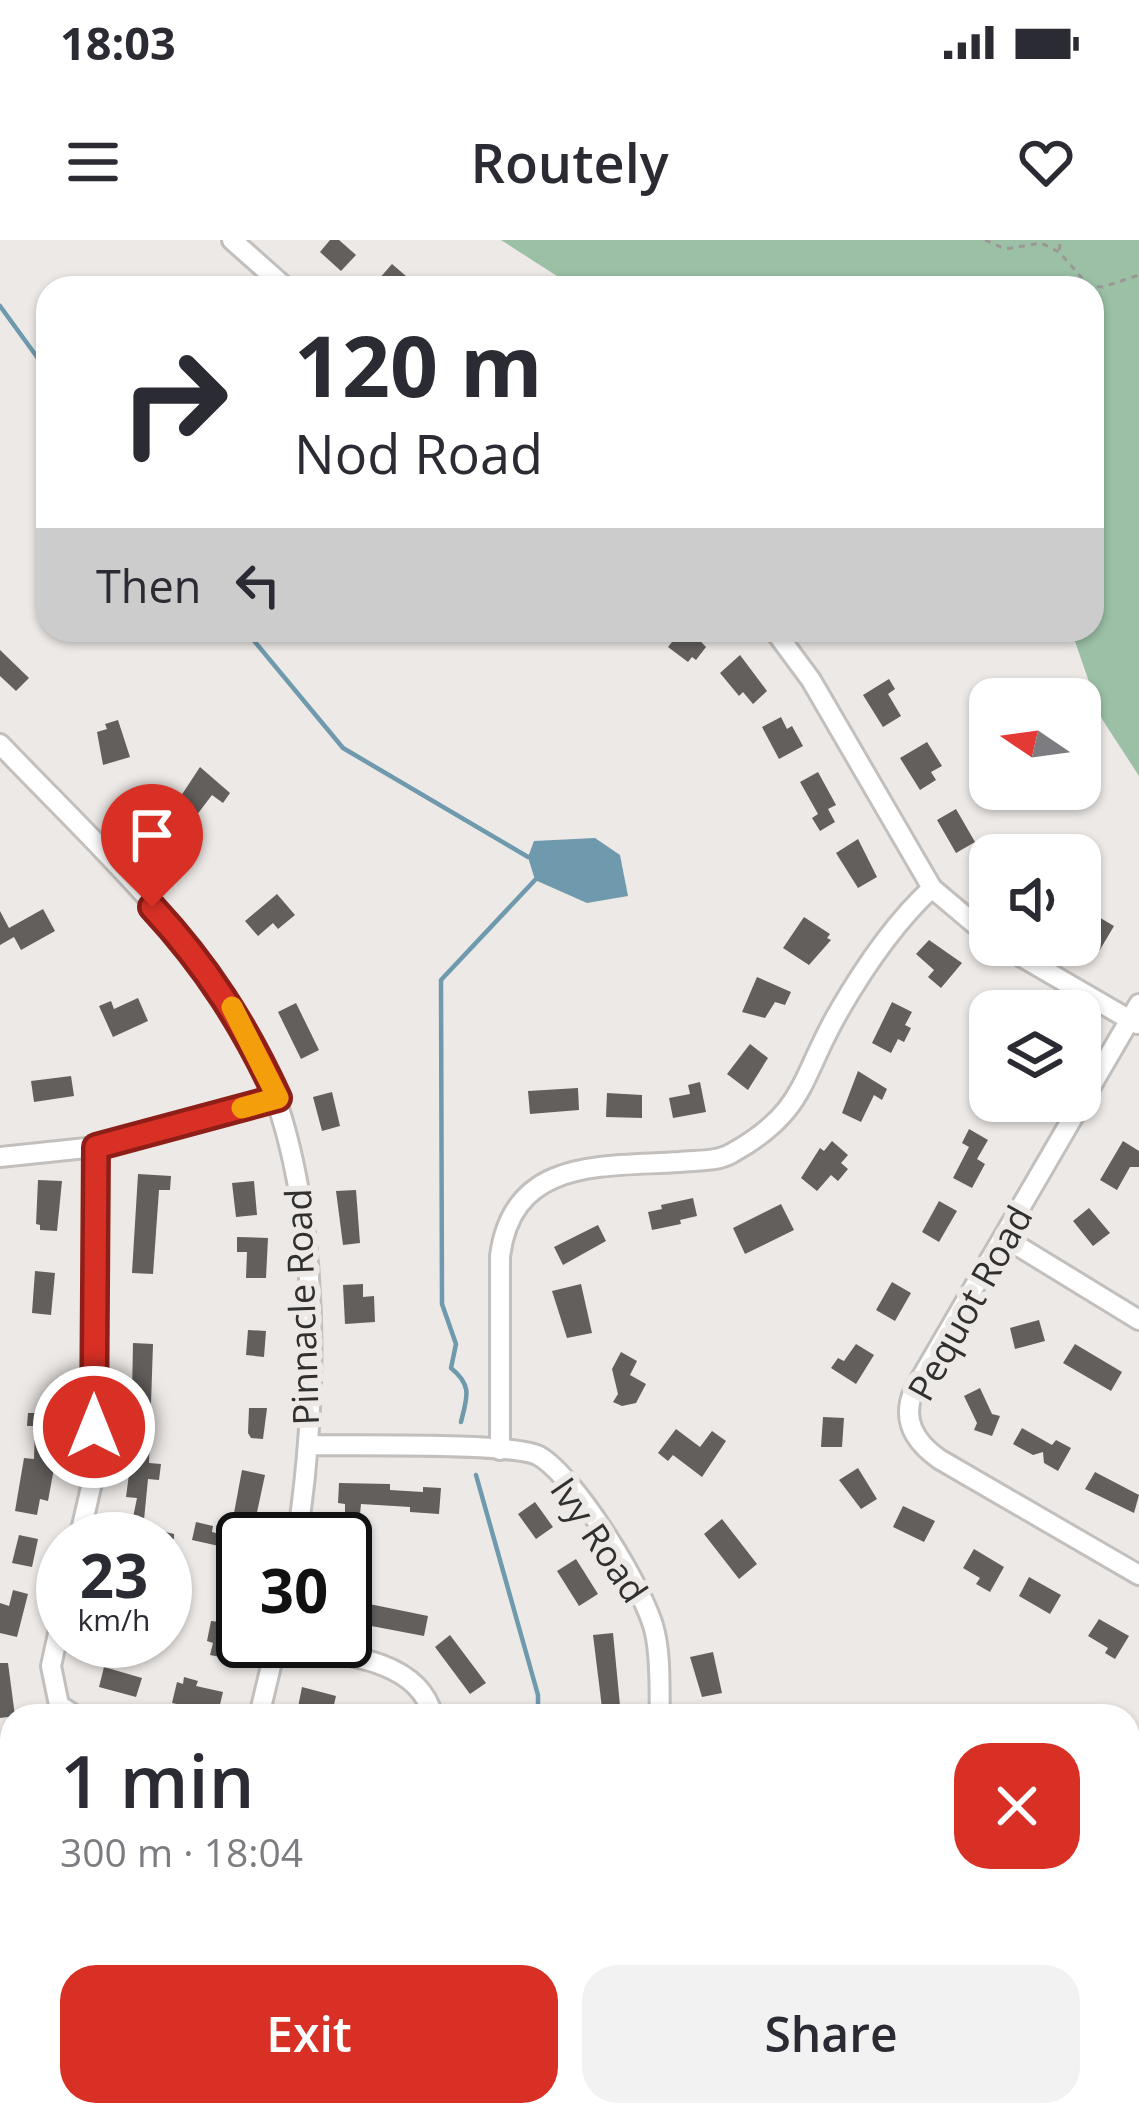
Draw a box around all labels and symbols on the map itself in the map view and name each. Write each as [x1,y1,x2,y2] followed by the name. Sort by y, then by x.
[969,678,1101,810] north arrow
[101,784,203,907] pin
[273,1188,330,1426] street label: Pinnacle Road
[896,1197,1043,1409] street label: Pequot Road
[31,1364,157,1490] position arrow
[540,1467,659,1612] street label: Ivy Road
[216,1512,372,1668] speed limit sign: 30

